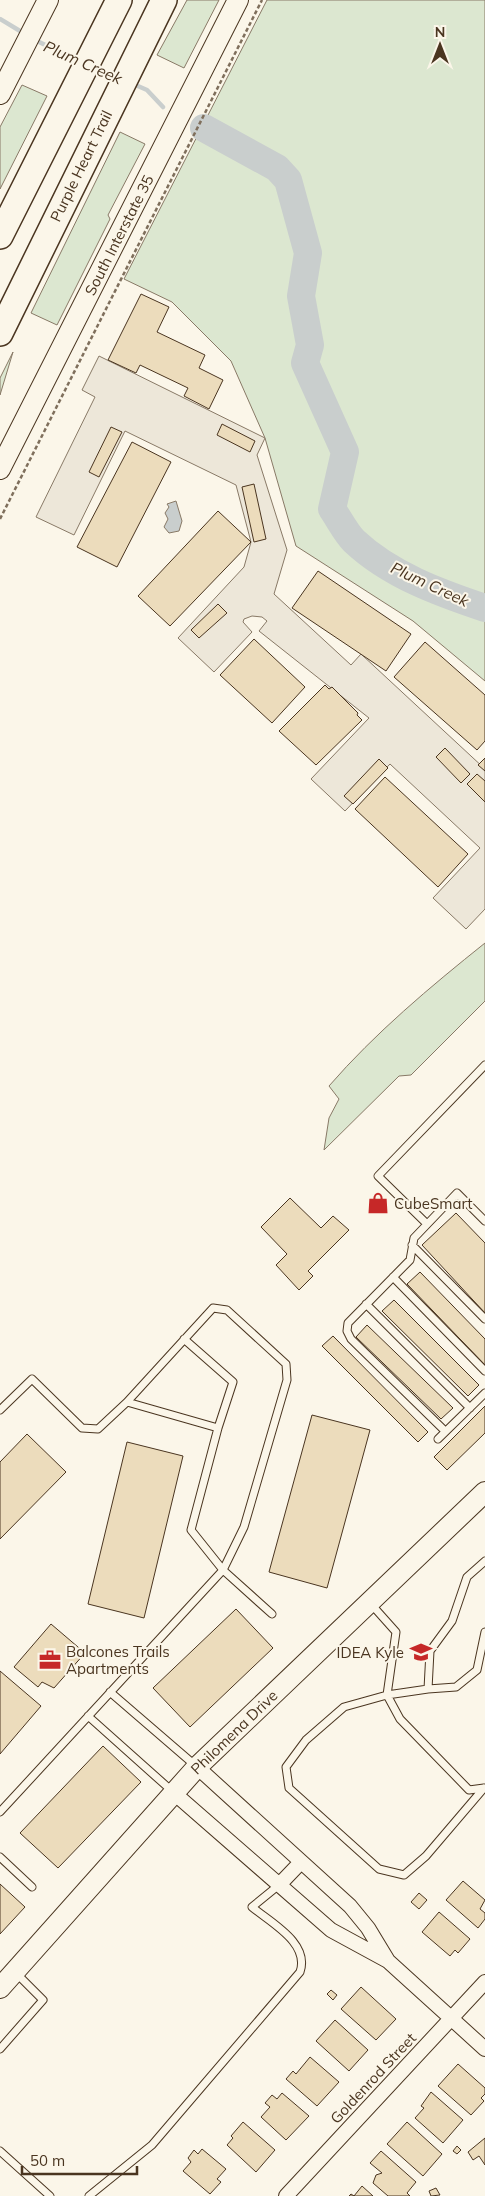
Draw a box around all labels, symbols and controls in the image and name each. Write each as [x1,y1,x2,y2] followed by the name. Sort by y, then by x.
[415,20,465,70] north arrow
[435,23,445,41] text: N
[41,36,126,89] water label: Plum Creek
[46,107,116,225] street label: Purple Heart Trail
[80,172,158,298] street label: South Interstate 35
[388,557,473,611] water label: Plum Creek
[365,1190,391,1216] shop icon: CubeSmart
[394,1194,473,1213] place label: CubeSmart
[408,1639,434,1665] school or university icon: IDEA Kyle
[66,1642,170,1678] place label: Balcones Trails Apartments
[337,1643,404,1662] place label: IDEA Kyle
[37,1647,63,1673] office icon: Balcones Trails Apartments
[187,1686,281,1778] street label: Philomena Drive
[326,2029,420,2127] street label: Goldenrod Street
[22,2144,138,2176] scale bar
[30,2151,65,2170] text: 50 m

